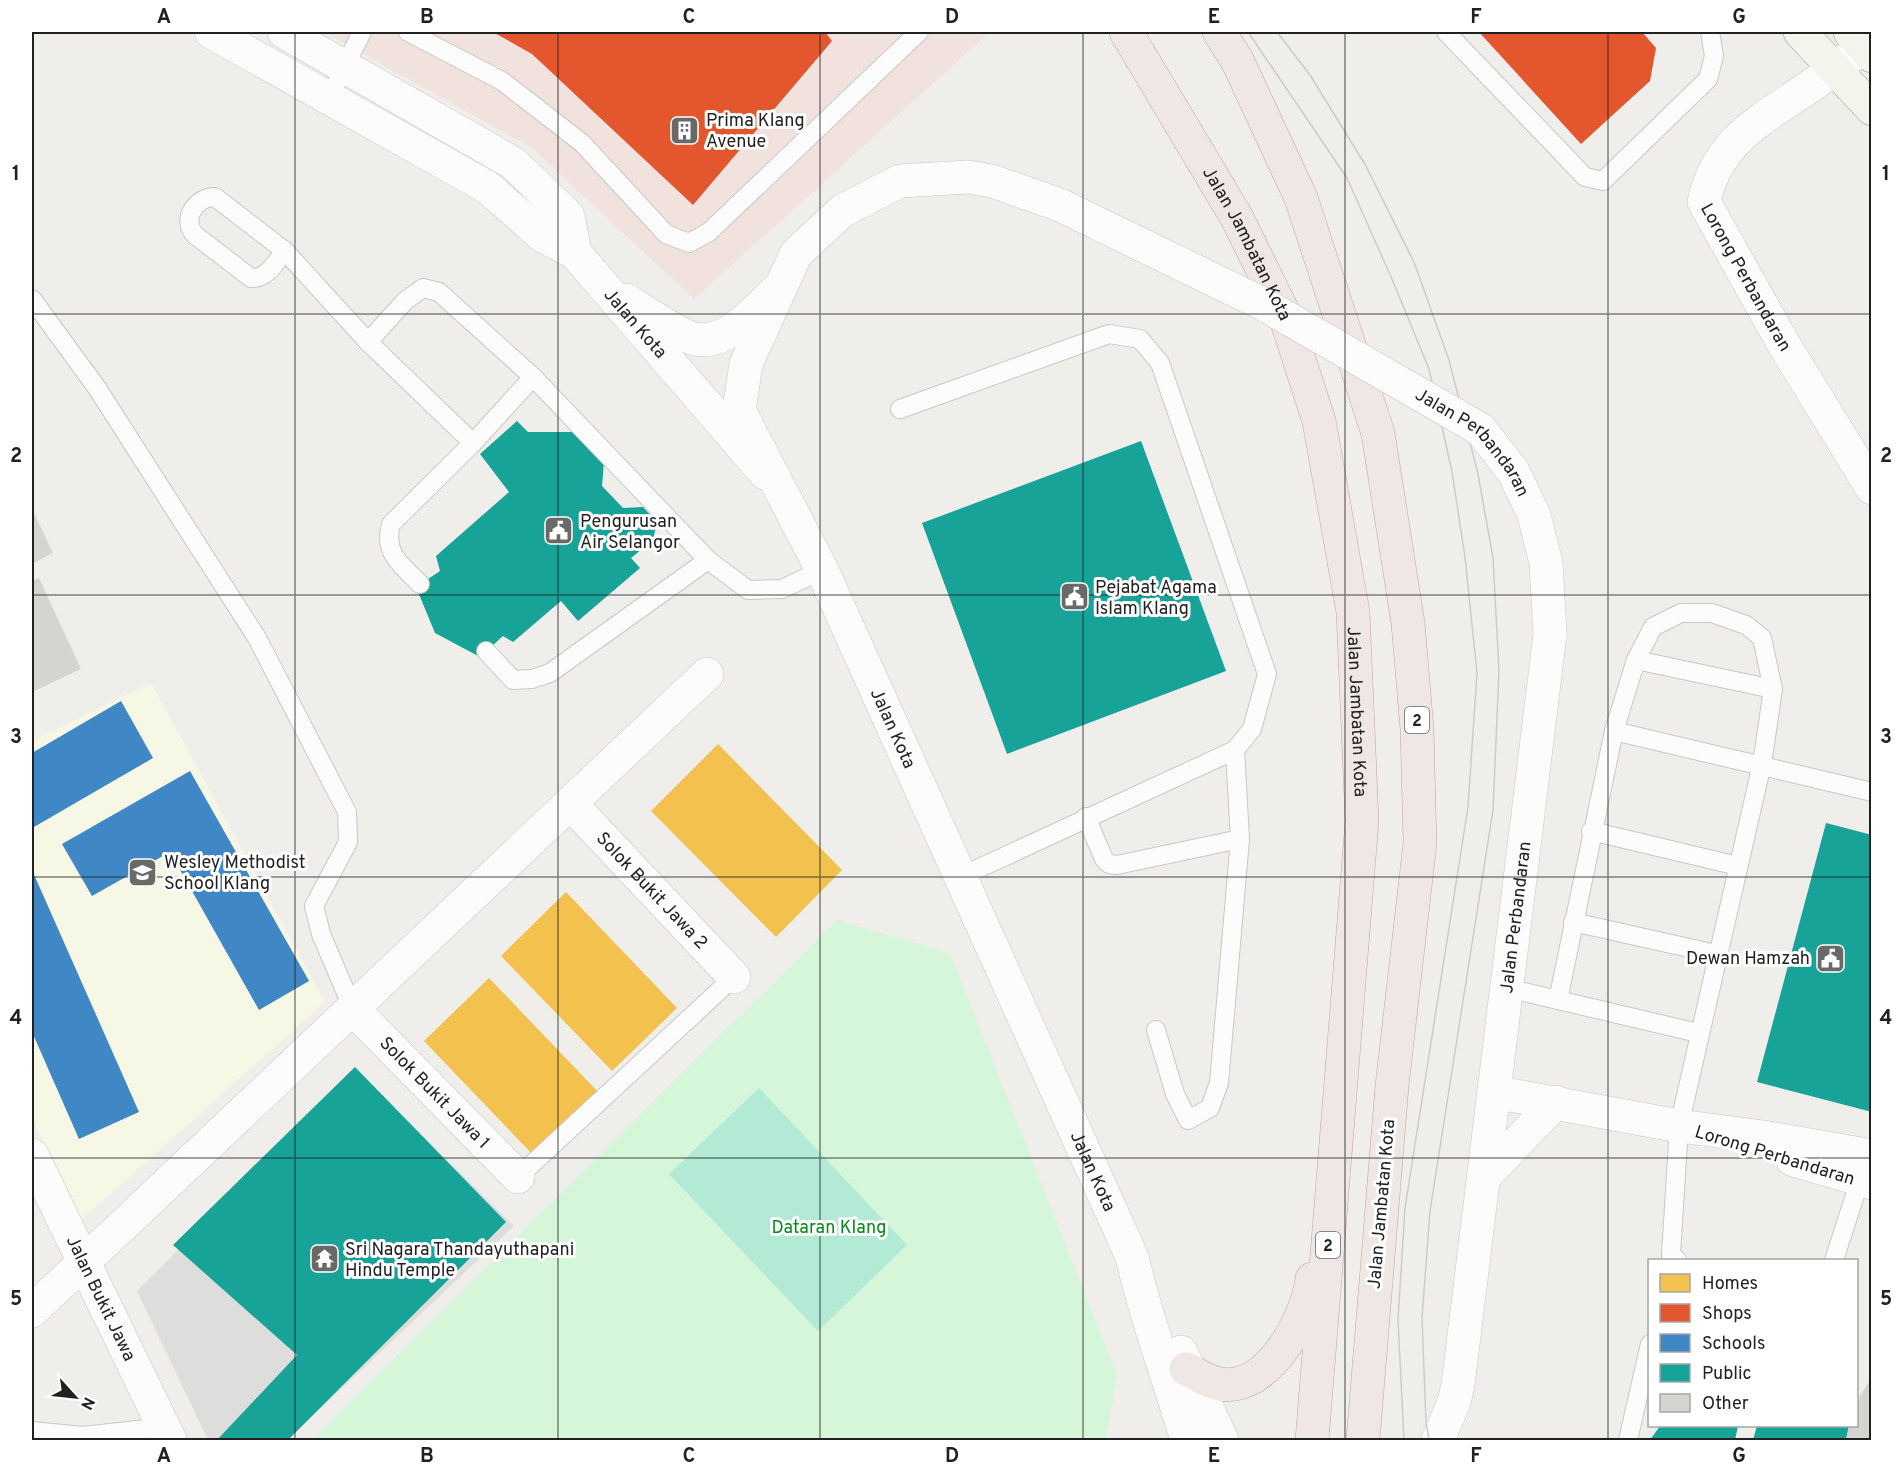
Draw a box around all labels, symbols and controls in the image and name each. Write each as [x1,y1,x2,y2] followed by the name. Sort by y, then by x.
[157,5,171,31] text: A
[420,5,434,31] text: B
[683,5,695,31] text: C
[945,5,959,31] text: D
[1208,5,1220,31] text: E
[1470,5,1482,31] text: F
[1732,5,1746,31] text: G
[706,110,805,154] place label: Prima Klang Avenue
[669,114,701,146] building icon: Prima Klang Avenue
[12,162,20,188] text: 1
[1882,162,1890,188] text: 1
[1196,163,1296,325] street label: Jalan Jambatan Kota
[1694,200,1796,356] street label: Lorong Perbandaran
[598,284,671,364] street label: Jalan Kota
[1410,384,1534,501] street label: Jalan Perbandaran
[10,444,22,470] text: 2
[1880,444,1892,470] text: 2
[580,511,680,555] place label: Pengurusan Air Selangor
[543,515,575,547] public building icon: Pengurusan Air Selangor
[1095,577,1217,621] place label: Pejabat Agama Islam Klang
[1058,581,1090,613] public building icon: Pejabat Agama Islam Klang
[1341,626,1371,798] street label: Jalan Jambatan Kota
[864,685,920,773] street label: Jalan Kota
[1405,707,1429,733] road number: 2
[10,725,22,751] text: 3
[1880,725,1892,751] text: 3
[590,828,712,955] street label: Solok Bukit Jawa 2
[1496,840,1538,995] street label: Jalan Perbandaran
[164,852,305,896] place label: Wesley Methodist School Klang
[127,856,159,888] school or university icon: Wesley Methodist School Klang
[1815,942,1847,974] public building icon: Dewan Hamzah
[1686,948,1810,971] place label: Dewan Hamzah
[10,1006,22,1032] text: 4
[1880,1006,1892,1032] text: 4
[374,1033,494,1155] street label: Solok Bukit Jawa 1
[1364,1118,1401,1290] street label: Jalan Jambatan Kota
[1692,1121,1857,1192] street label: Lorong Perbandaran
[1064,1128,1120,1216] street label: Jalan Kota
[771,1217,887,1240] park label: Dataran Klang
[60,1232,140,1365] street label: Jalan Bukit Jawa
[1316,1232,1340,1258] road number: 2
[345,1239,574,1283] place label: Sri Nagara Thandayuthapani Hindu Temple
[308,1243,340,1275] temple icon: Sri Nagara Thandayuthapani Hindu Temple
[1648,1259,1858,1427] legend
[1702,1273,1758,1296] text: Homes
[10,1287,22,1313] text: 5
[1880,1287,1892,1313] text: 5
[1702,1303,1752,1326] text: Shops
[1702,1333,1765,1356] text: Schools
[1702,1363,1752,1386] text: Public
[45,1367,105,1427] north arrow
[75,1393,98,1413] text: N
[1702,1393,1749,1416] text: Other
[157,1444,171,1470] text: A
[420,1444,434,1470] text: B
[683,1444,695,1470] text: C
[945,1444,959,1470] text: D
[1208,1444,1220,1470] text: E
[1470,1444,1482,1470] text: F
[1732,1444,1746,1470] text: G

